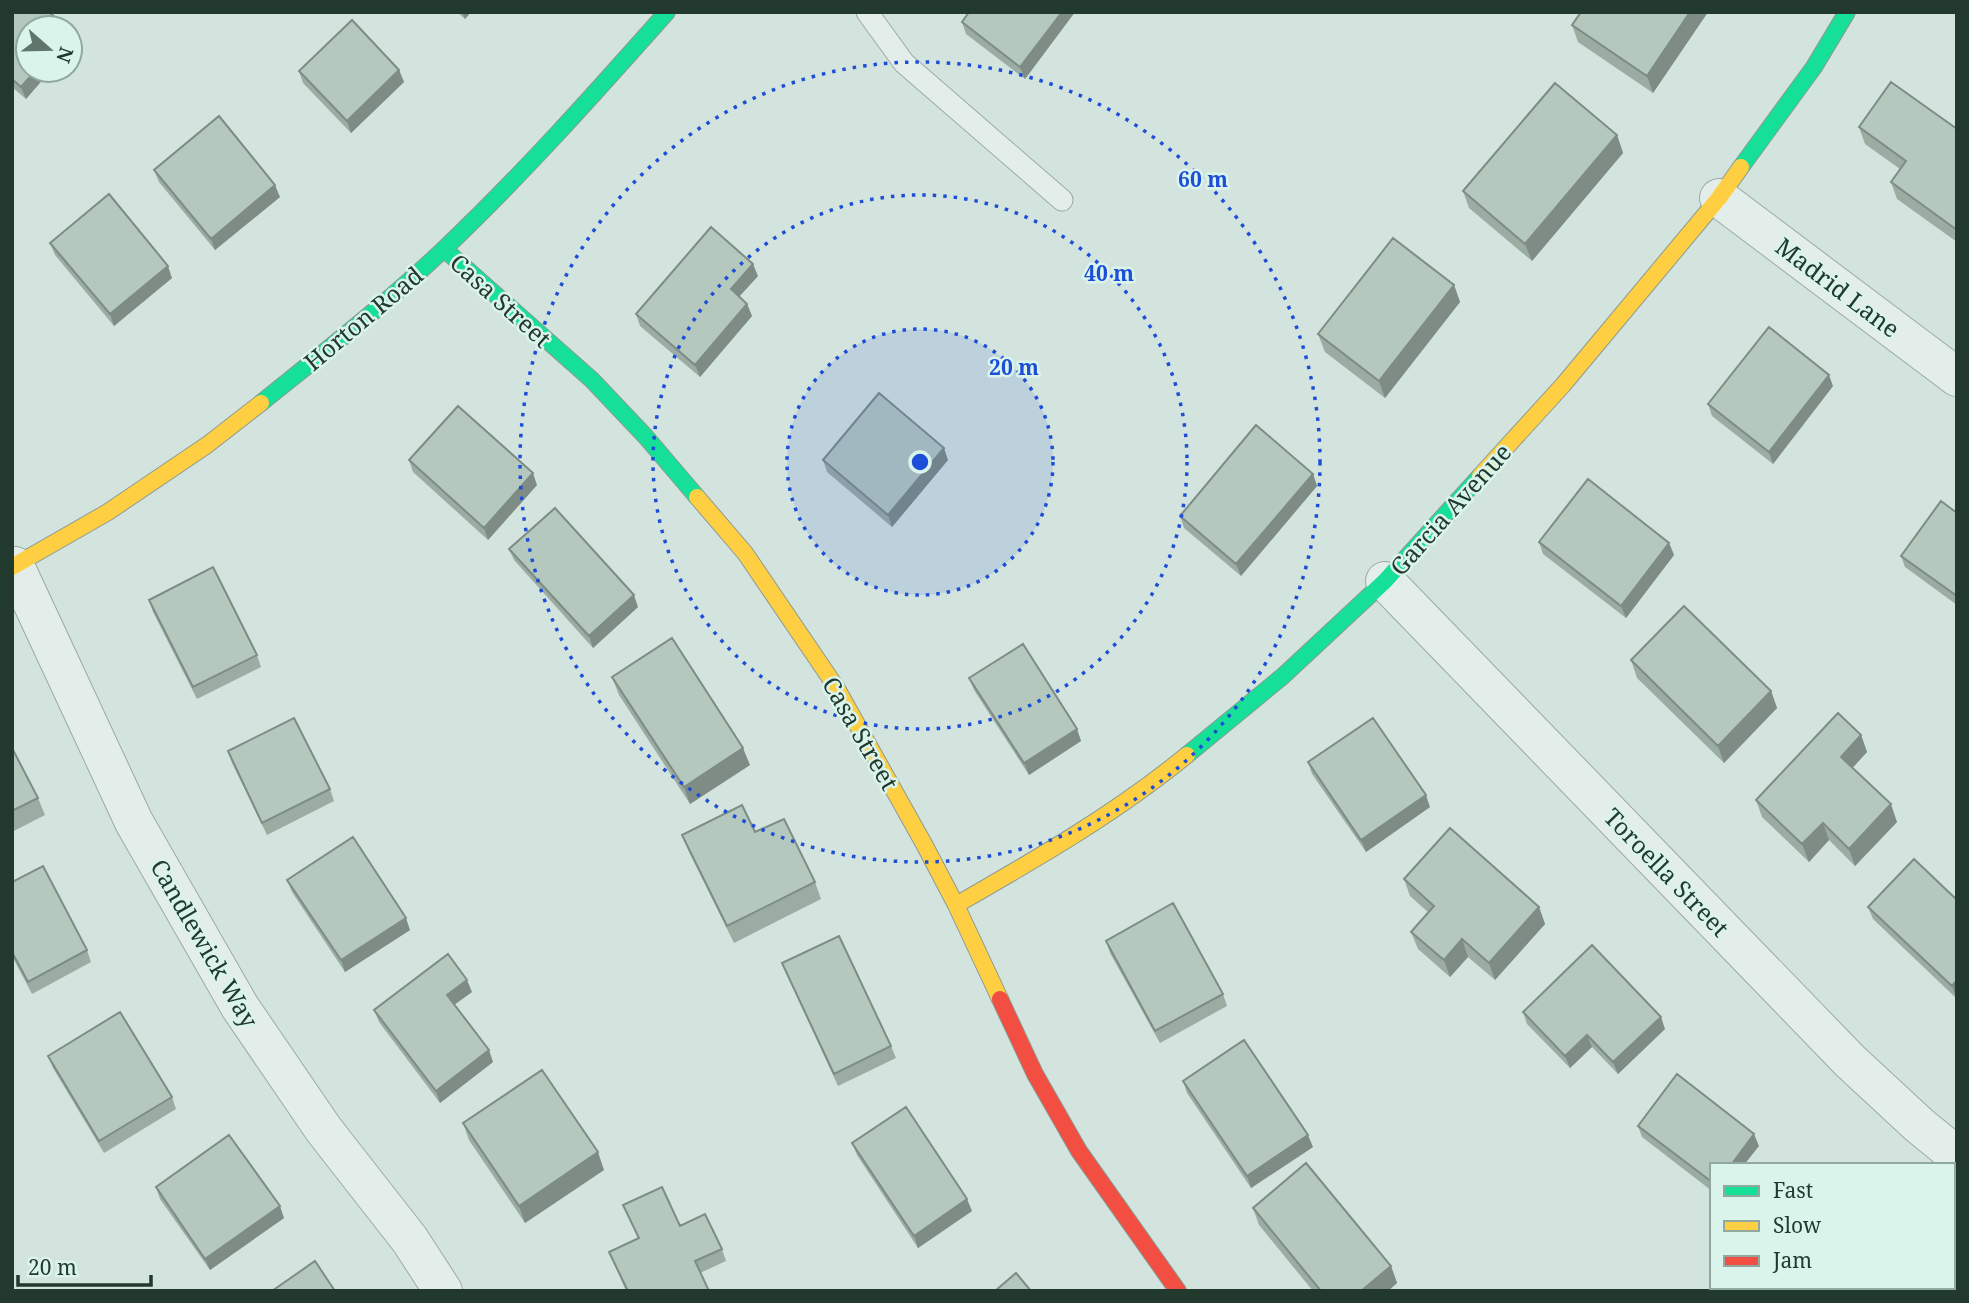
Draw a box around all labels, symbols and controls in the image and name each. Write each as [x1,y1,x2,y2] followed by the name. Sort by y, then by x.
[14,14,84,84] north arrow
[50,43,80,66] text: N
[1178,165,1228,193] text: 60 m
[1769,229,1907,345] street label: Madrid Lane
[443,246,559,354] street label: Casa Street
[296,258,430,378] street label: Horton Road
[1084,259,1134,287] text: 40 m
[989,353,1039,381] text: 20 m
[1382,436,1518,582] street label: Garcia Avenue
[908,450,932,474] centre of rings
[815,670,907,796] street label: Casa Street
[1597,801,1737,943] street label: Toroella Street
[143,853,267,1034] street label: Candlewick Way
[1710,1163,1955,1289] legend
[1773,1176,1813,1204] text: Fast
[1773,1211,1822,1239] text: Slow
[18,1244,150,1288] scale bar
[1772,1246,1812,1274] text: Jam
[28,1253,77,1281] text: 20 m

